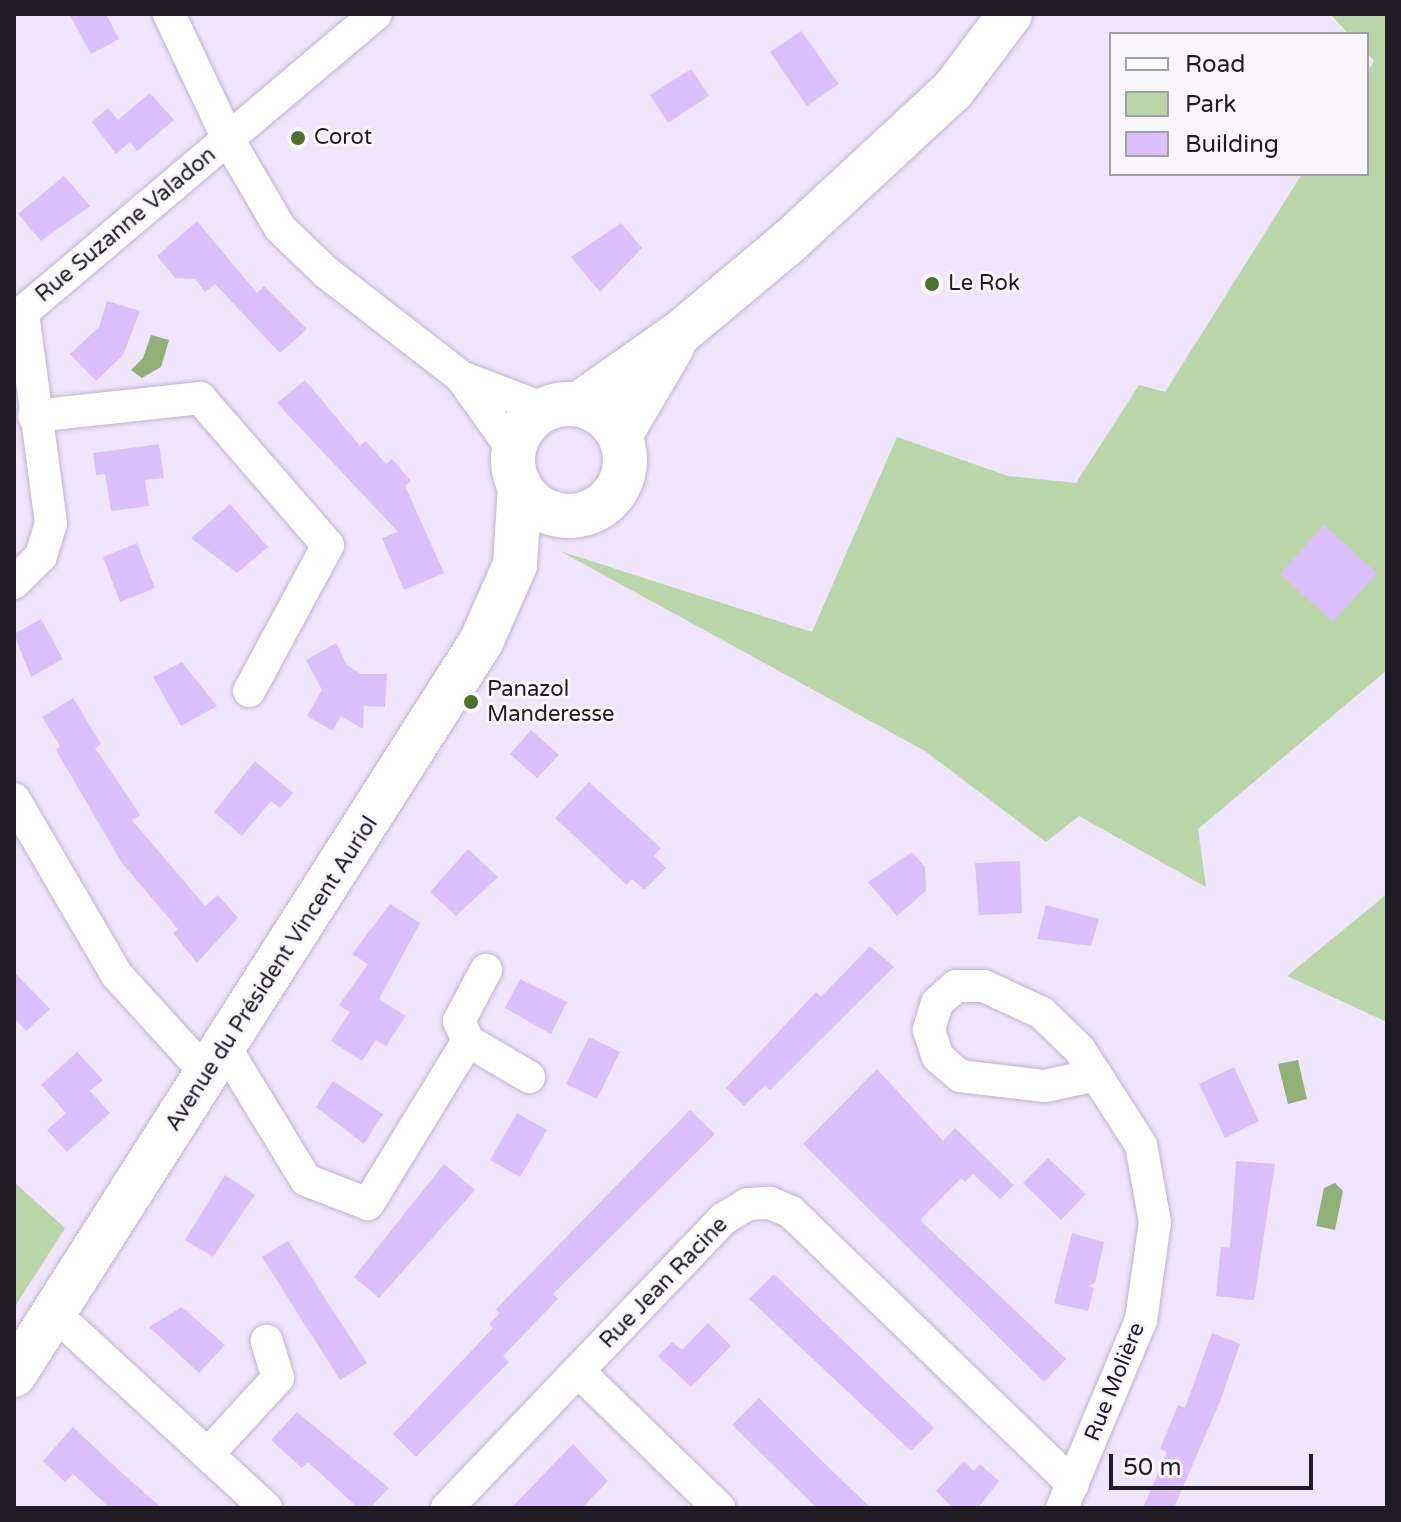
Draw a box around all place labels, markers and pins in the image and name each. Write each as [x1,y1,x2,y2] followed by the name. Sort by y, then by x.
[314,125,372,151] place label: Corot
[289,129,307,147] marker: Corot
[948,271,1020,297] place label: Le Rok
[923,275,941,293] marker: Le Rok
[487,676,614,728] place label: Panazol Manderesse
[462,693,480,711] marker: Panazol Manderesse

